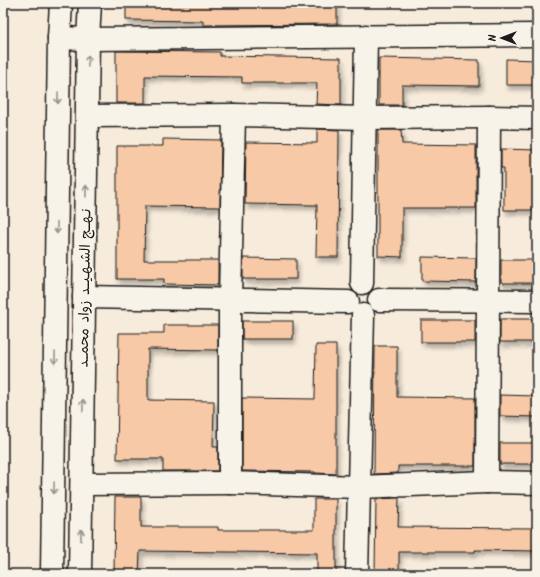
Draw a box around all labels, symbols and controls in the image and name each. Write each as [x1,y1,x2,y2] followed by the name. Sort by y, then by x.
[482,18,522,58] north arrow
[484,34,502,41] text: N
[84,55,92,68] one-way arrow
[54,91,62,104] one-way arrow
[82,185,90,198] one-way arrow
[73,208,97,368] street label: نـهــج الشـهـيــد زواد محمــد
[53,221,61,234] one-way arrow
[51,351,59,364] one-way arrow
[79,399,87,412] one-way arrow
[50,481,57,494] one-way arrow
[77,529,85,542] one-way arrow

